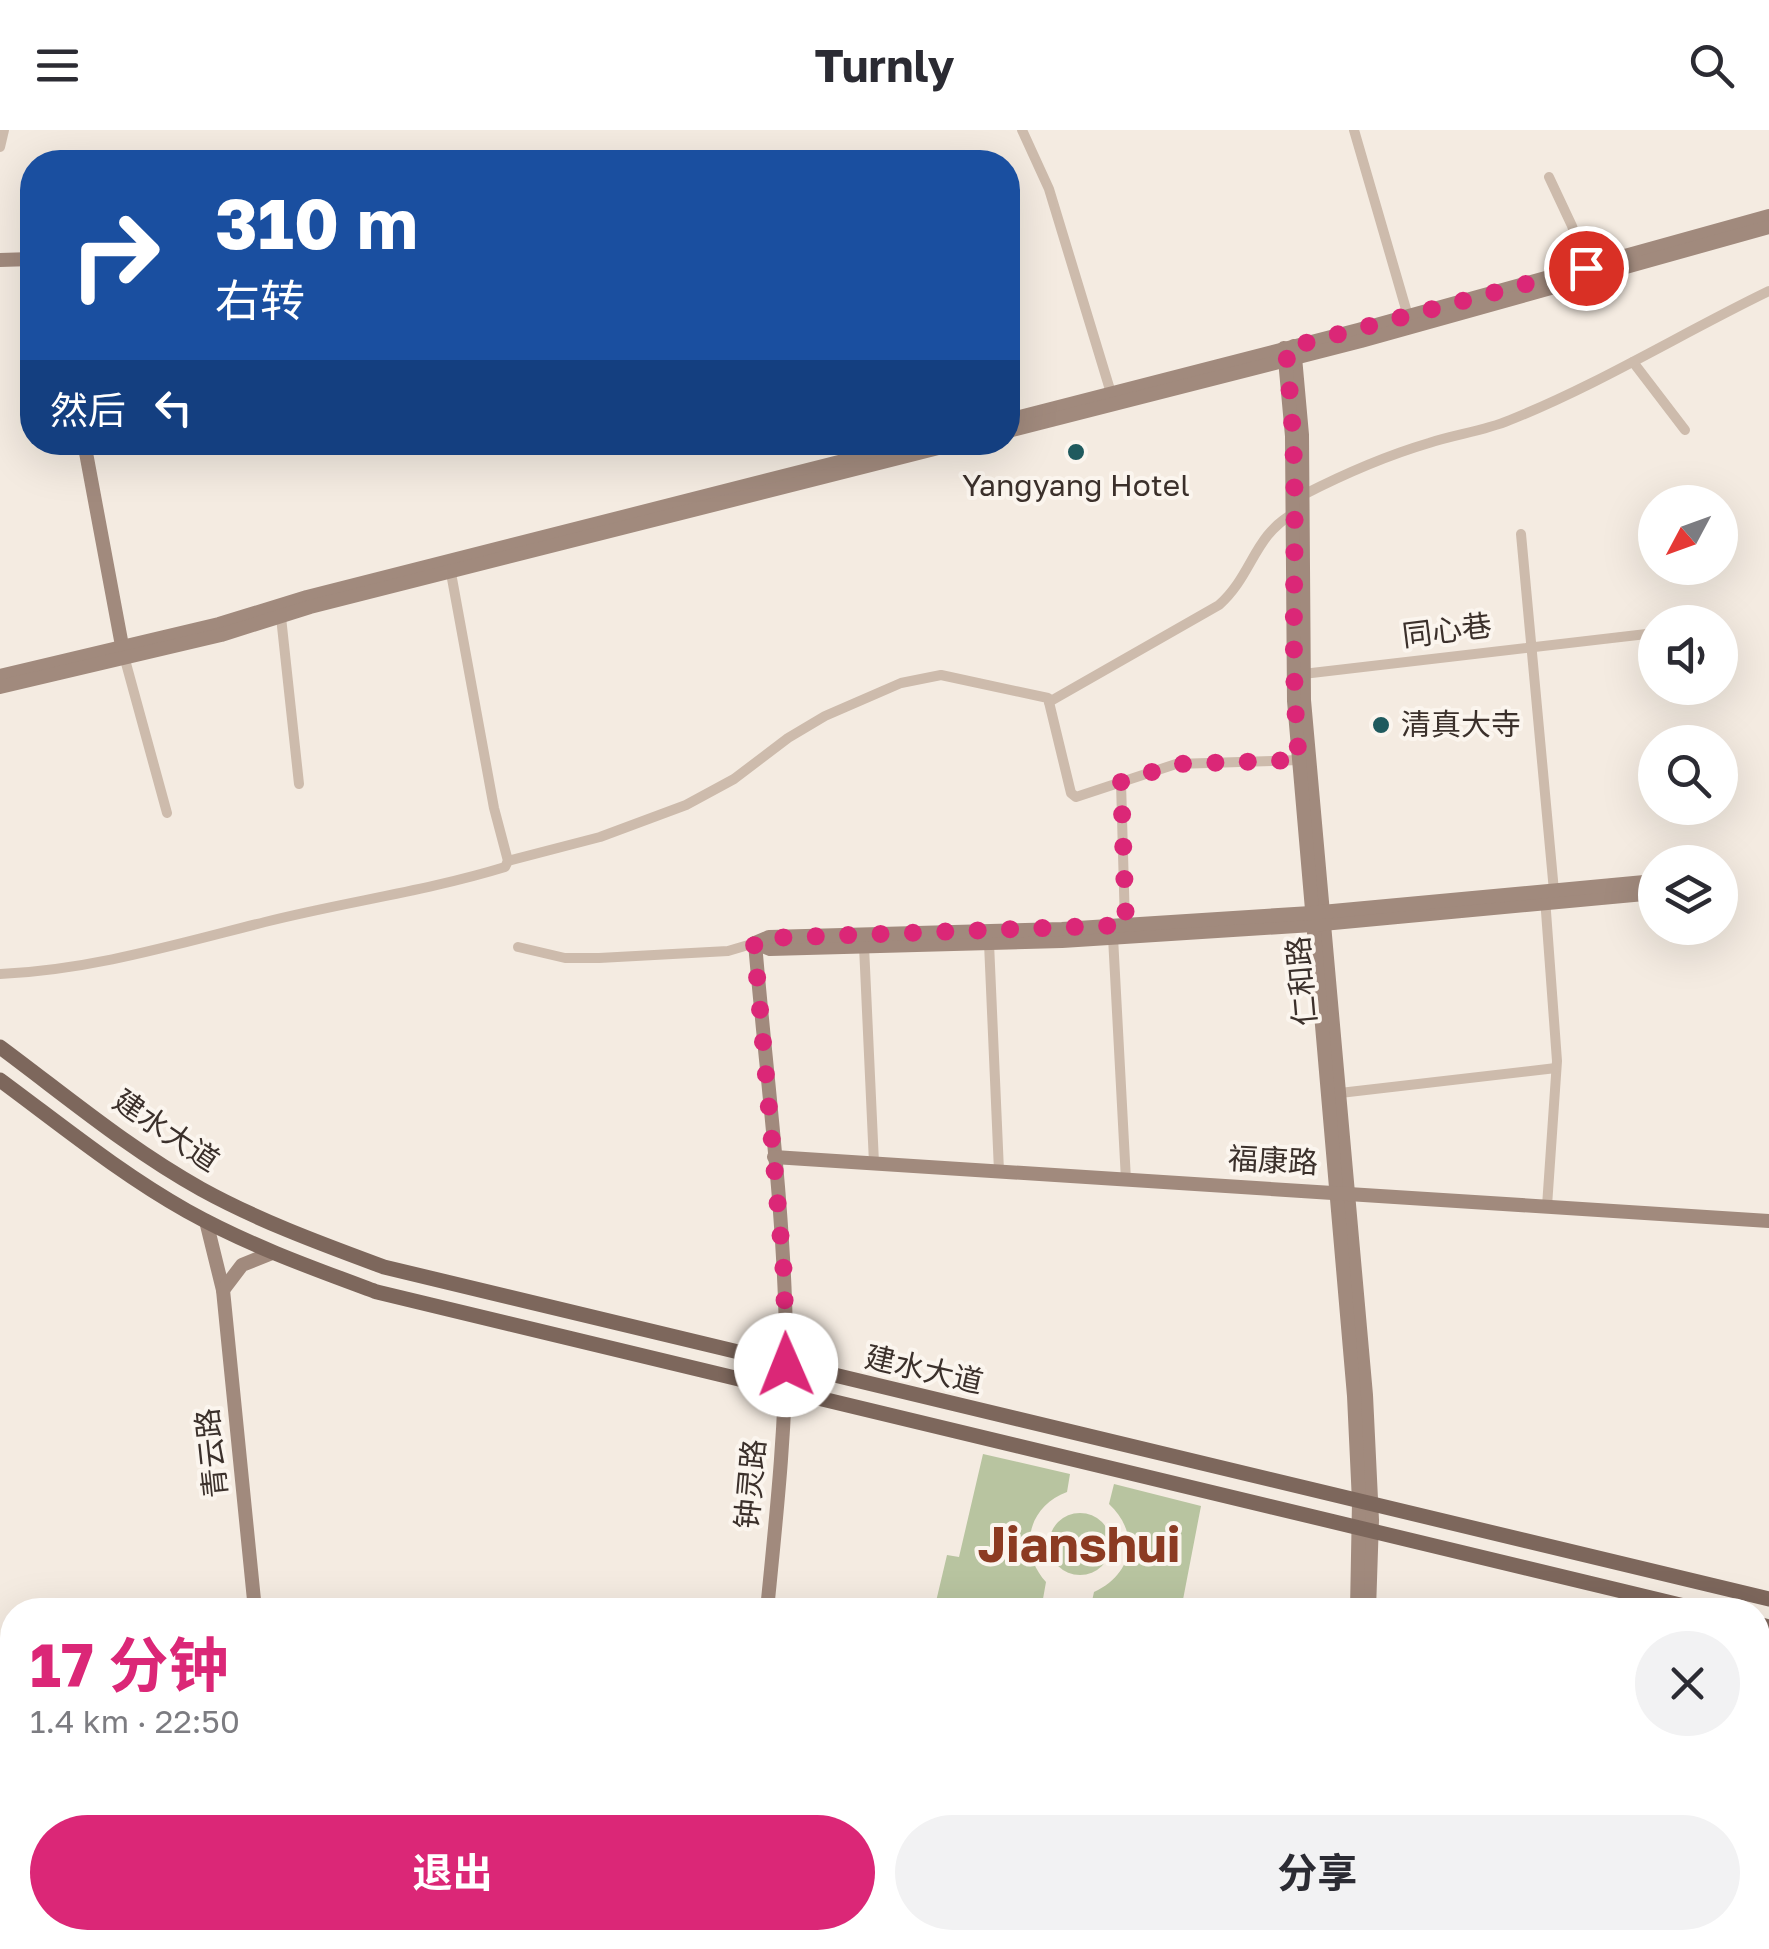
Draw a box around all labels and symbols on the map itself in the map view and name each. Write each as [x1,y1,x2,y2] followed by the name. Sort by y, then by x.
[1544,226,1629,311] pin
[1065,441,1087,463] marker: Yangyang Hotel
[962,467,1190,503] place label: Yangyang Hotel
[1638,485,1738,585] north arrow
[1400,607,1494,653] street label: 同心巷
[1401,706,1521,742] place label: 清真大寺
[1370,714,1392,736] marker: 清真大寺
[1279,935,1323,1027] street label: 仁和路
[107,1082,226,1179] street label: 建水大道
[1227,1140,1319,1180] street label: 福康路
[734,1313,838,1417] position arrow
[862,1338,987,1400] street label: 建水大道
[188,1406,234,1500] street label: 青云路
[728,1438,772,1530] street label: 钟灵路
[977,1513,1181,1573] district label: Jianshui

